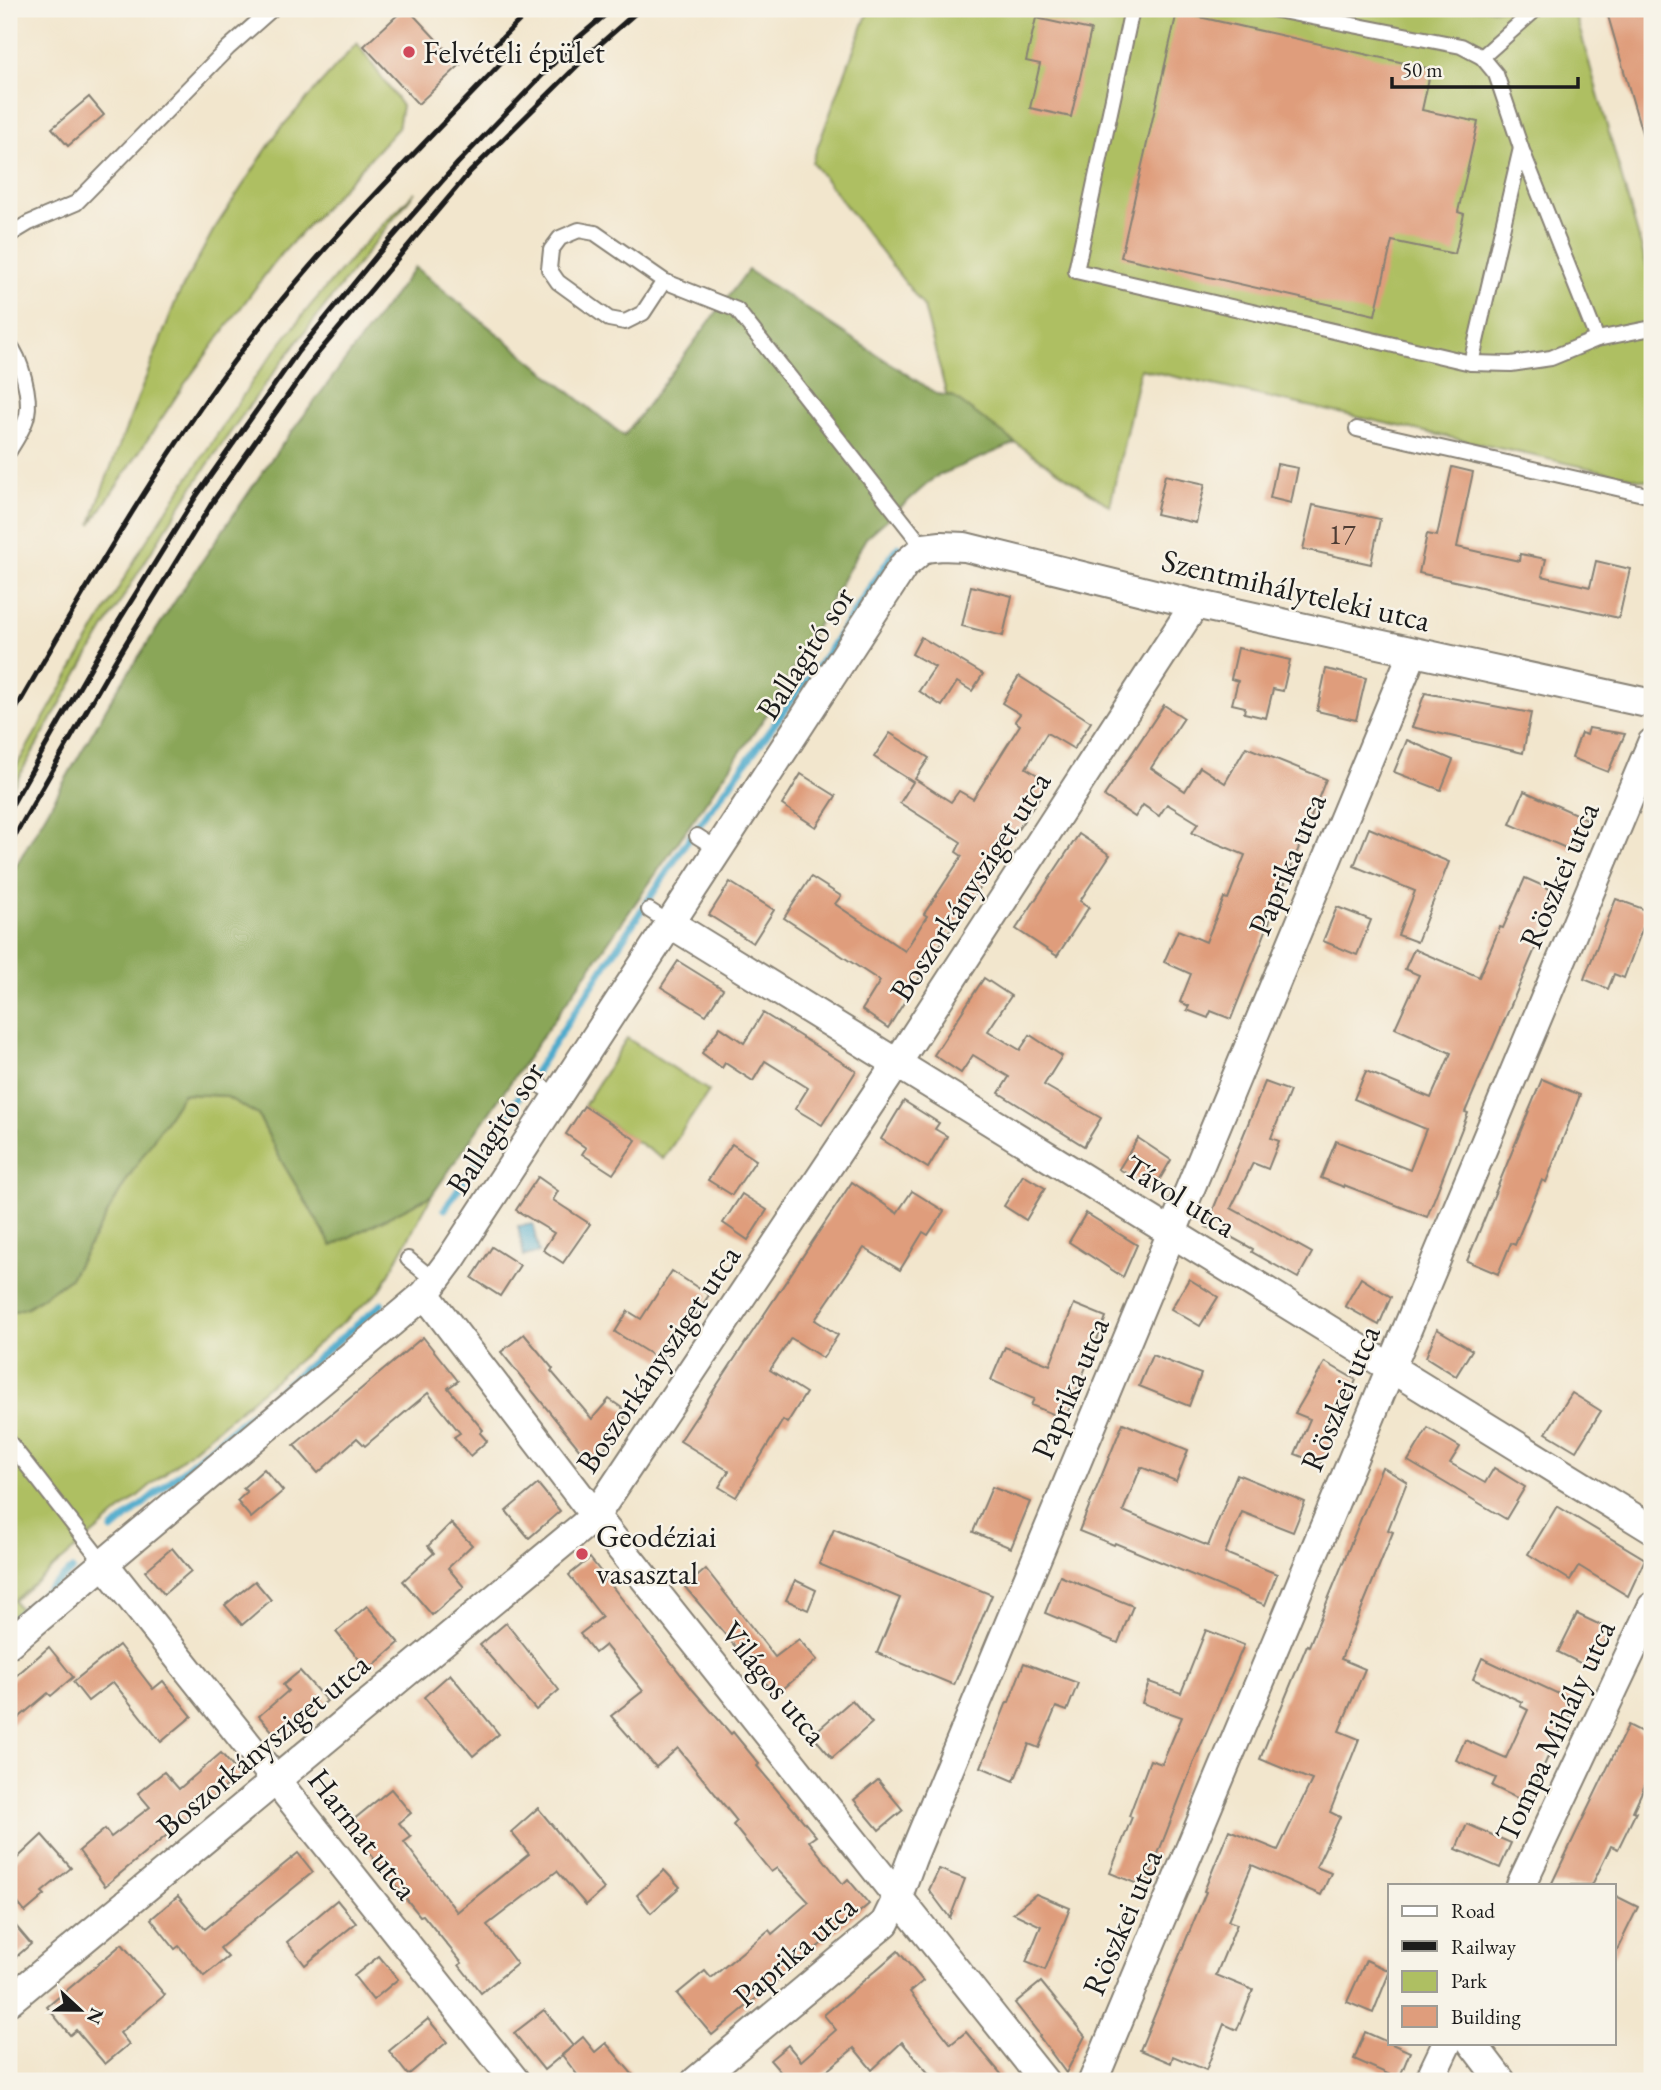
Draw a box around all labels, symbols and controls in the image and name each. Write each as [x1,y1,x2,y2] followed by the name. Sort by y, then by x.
[423,31,605,73] place label: Felvételi épület
[401,44,417,60] marker: Felvételi épület
[1392,46,1577,90] scale bar
[1402,56,1443,83] text: 50 m
[1329,516,1356,552] house number: 17
[1158,539,1435,641] street label: Szentmihályteleki utca
[746,578,864,728] street label: Ballagitó sor
[880,763,1060,1009] street label: Boszorkánysziget utca
[1238,786,1336,941] street label: Paprika utca
[1509,795,1609,955] street label: Röszkei utca
[436,1053,554,1203] street label: Ballagitó sor
[1116,1145,1244,1247] street label: Távol utca
[566,1237,750,1481] street label: Boszorkánysziget utca
[1021,1310,1119,1465] street label: Paprika utca
[1290,1318,1390,1478] street label: Röszkei utca
[596,1515,717,1594] place label: Geodéziai vasasztal
[574,1546,590,1562] marker: Geodéziai vasasztal
[711,1612,837,1754] street label: Világos utca
[1485,1613,1625,1849] street label: Tompa Mihály utca
[148,1643,379,1847] street label: Boszorkánysziget utca
[299,1760,428,1908] street label: Harmat utca
[1072,1842,1172,2002] street label: Röszkei utca
[1388,1884,1616,2044] legend
[724,1886,866,2016] street label: Paprika utca
[1451,1897,1495,1924] text: Road
[1451,1933,1517,1960] text: Railway
[1451,1967,1488,1994] text: Park
[46,1974,116,2044] north arrow
[1451,2003,1521,2030] text: Building
[81,2004,110,2029] text: N

